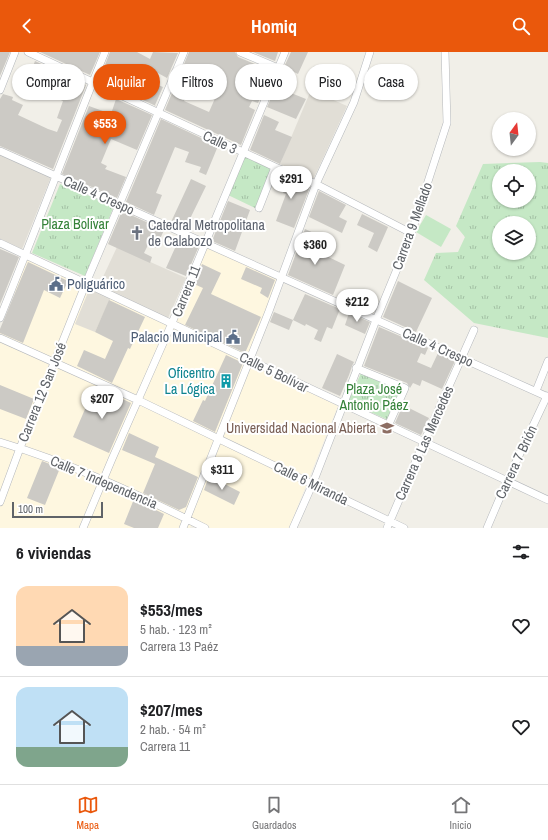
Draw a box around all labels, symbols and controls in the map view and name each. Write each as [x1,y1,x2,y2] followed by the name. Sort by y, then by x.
[251,14,297,39] text: Homiq
[16,15,38,37] icon: back
[510,15,532,37] icon: search
[12,64,85,100] chip: Comprar
[93,64,160,100] chip: Alquilar
[168,64,227,100] chip: Filtros
[235,64,297,100] chip: Nuevo
[305,64,356,100] chip: Piso
[364,64,418,100] chip: Casa
[81,111,129,145] pin: $553
[492,112,536,156] north arrow
[492,112,536,260] map controls
[93,115,117,132] text: $553
[200,126,240,158] street label: Calle 3
[492,164,536,208] button: locate
[267,166,315,200] pin: $291
[279,170,303,187] text: $291
[61,171,137,219] street label: Calle 4 Crespo
[388,180,436,272] street label: Carrera 9 Mellado
[41,215,109,233] park label: Plaza Bolívar
[148,216,265,250] place label: Catedral Metropolitana de Calabozo
[492,216,536,260] button: layers
[129,225,145,241] church icon: Catedral Metropolitana de Calabozo
[291,232,339,266] pin: $360
[303,236,327,253] text: $360
[168,262,205,319] street label: Carrera 11
[67,275,125,293] place label: Poliguárico
[48,276,64,292] public building icon: Poliguárico
[333,289,381,323] pin: $212
[345,293,369,310] text: $212
[400,323,476,371] street label: Calle 4 Crespo
[131,328,222,346] place label: Palacio Municipal
[225,329,241,345] public building icon: Palacio Municipal
[14,340,70,444] street label: Carrera 12 San José
[237,348,312,397] street label: Calle 5 Bolívar
[165,364,216,398] place label: Oficentro La Lógica
[218,373,234,389] building icon: Oficentro La Lógica
[339,380,409,414] park label: Plaza José Antonio Páez
[391,383,457,503] street label: Carrera 8 Las Mercedes
[78,386,126,420] pin: $207
[90,390,114,407] text: $207
[226,419,377,437] place label: Universidad Nacional Abierta
[379,420,395,436] school or university icon: Universidad Nacional Abierta
[491,422,541,502] street label: Carrera 7 Brión
[48,451,161,513] street label: Calle 7 Independencia
[198,457,246,491] pin: $311
[271,457,352,509] street label: Calle 6 Miranda
[210,461,234,478] text: $311
[12,500,103,519] scale bar
[18,502,43,516] text: 100 m
[16,541,91,564] text: 6 viviendas
[510,541,532,563] icon: filters
[140,598,203,621] text: $553/mes
[48,602,96,650] icon: home
[510,615,532,637] icon: heart
[140,621,212,638] text: 5 hab. · 123 m²
[140,638,218,655] text: Carrera 13 Paéz
[140,698,203,721] text: $207/mes
[48,703,96,751] icon: home
[510,716,532,738] icon: heart
[140,721,206,738] text: 2 hab. · 54 m²
[140,738,190,755] text: Carrera 11
[76,794,99,832] tab: Mapa
[252,794,297,832] tab: Guardados
[449,794,472,832] tab: Inicio

